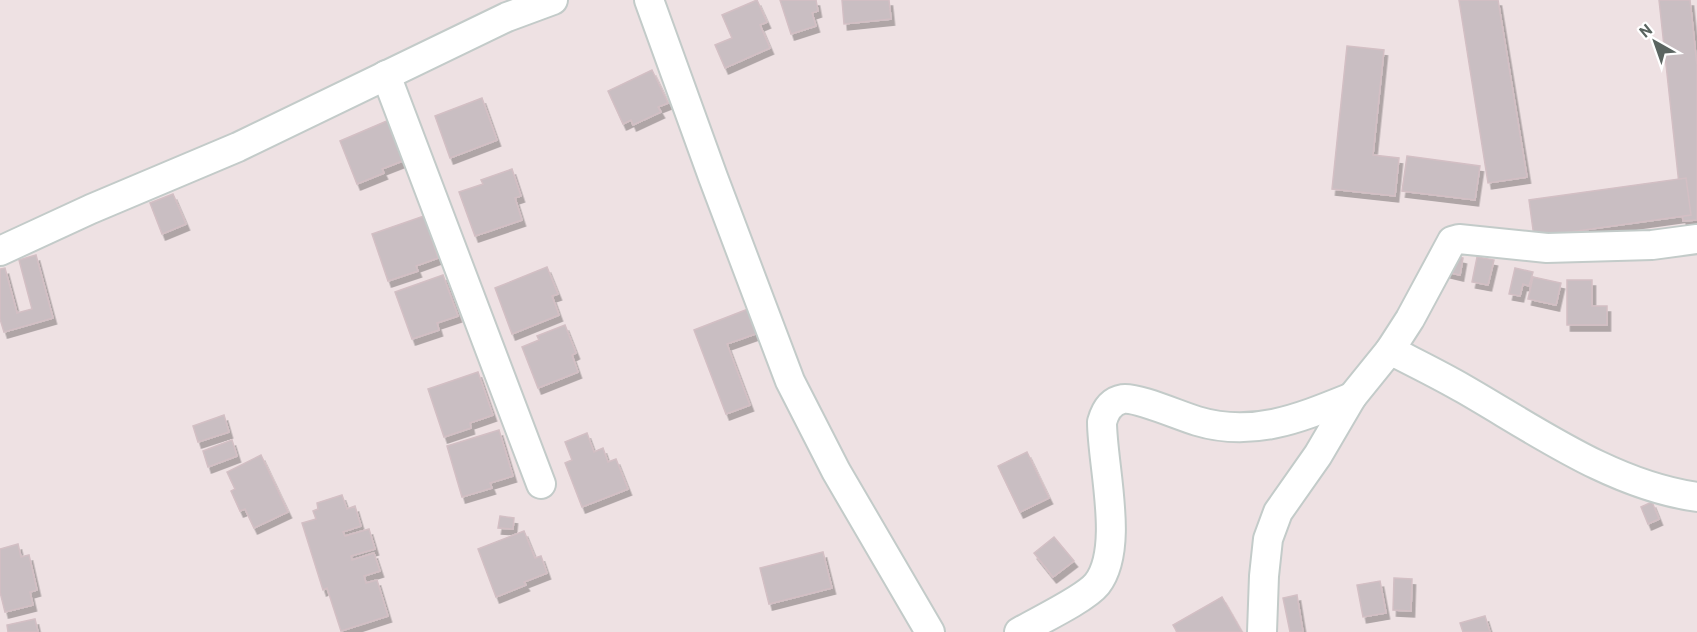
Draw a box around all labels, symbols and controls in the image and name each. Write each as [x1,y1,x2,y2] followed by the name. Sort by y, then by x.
[1625,12,1685,72] north arrow
[1635,19,1655,41] text: N

